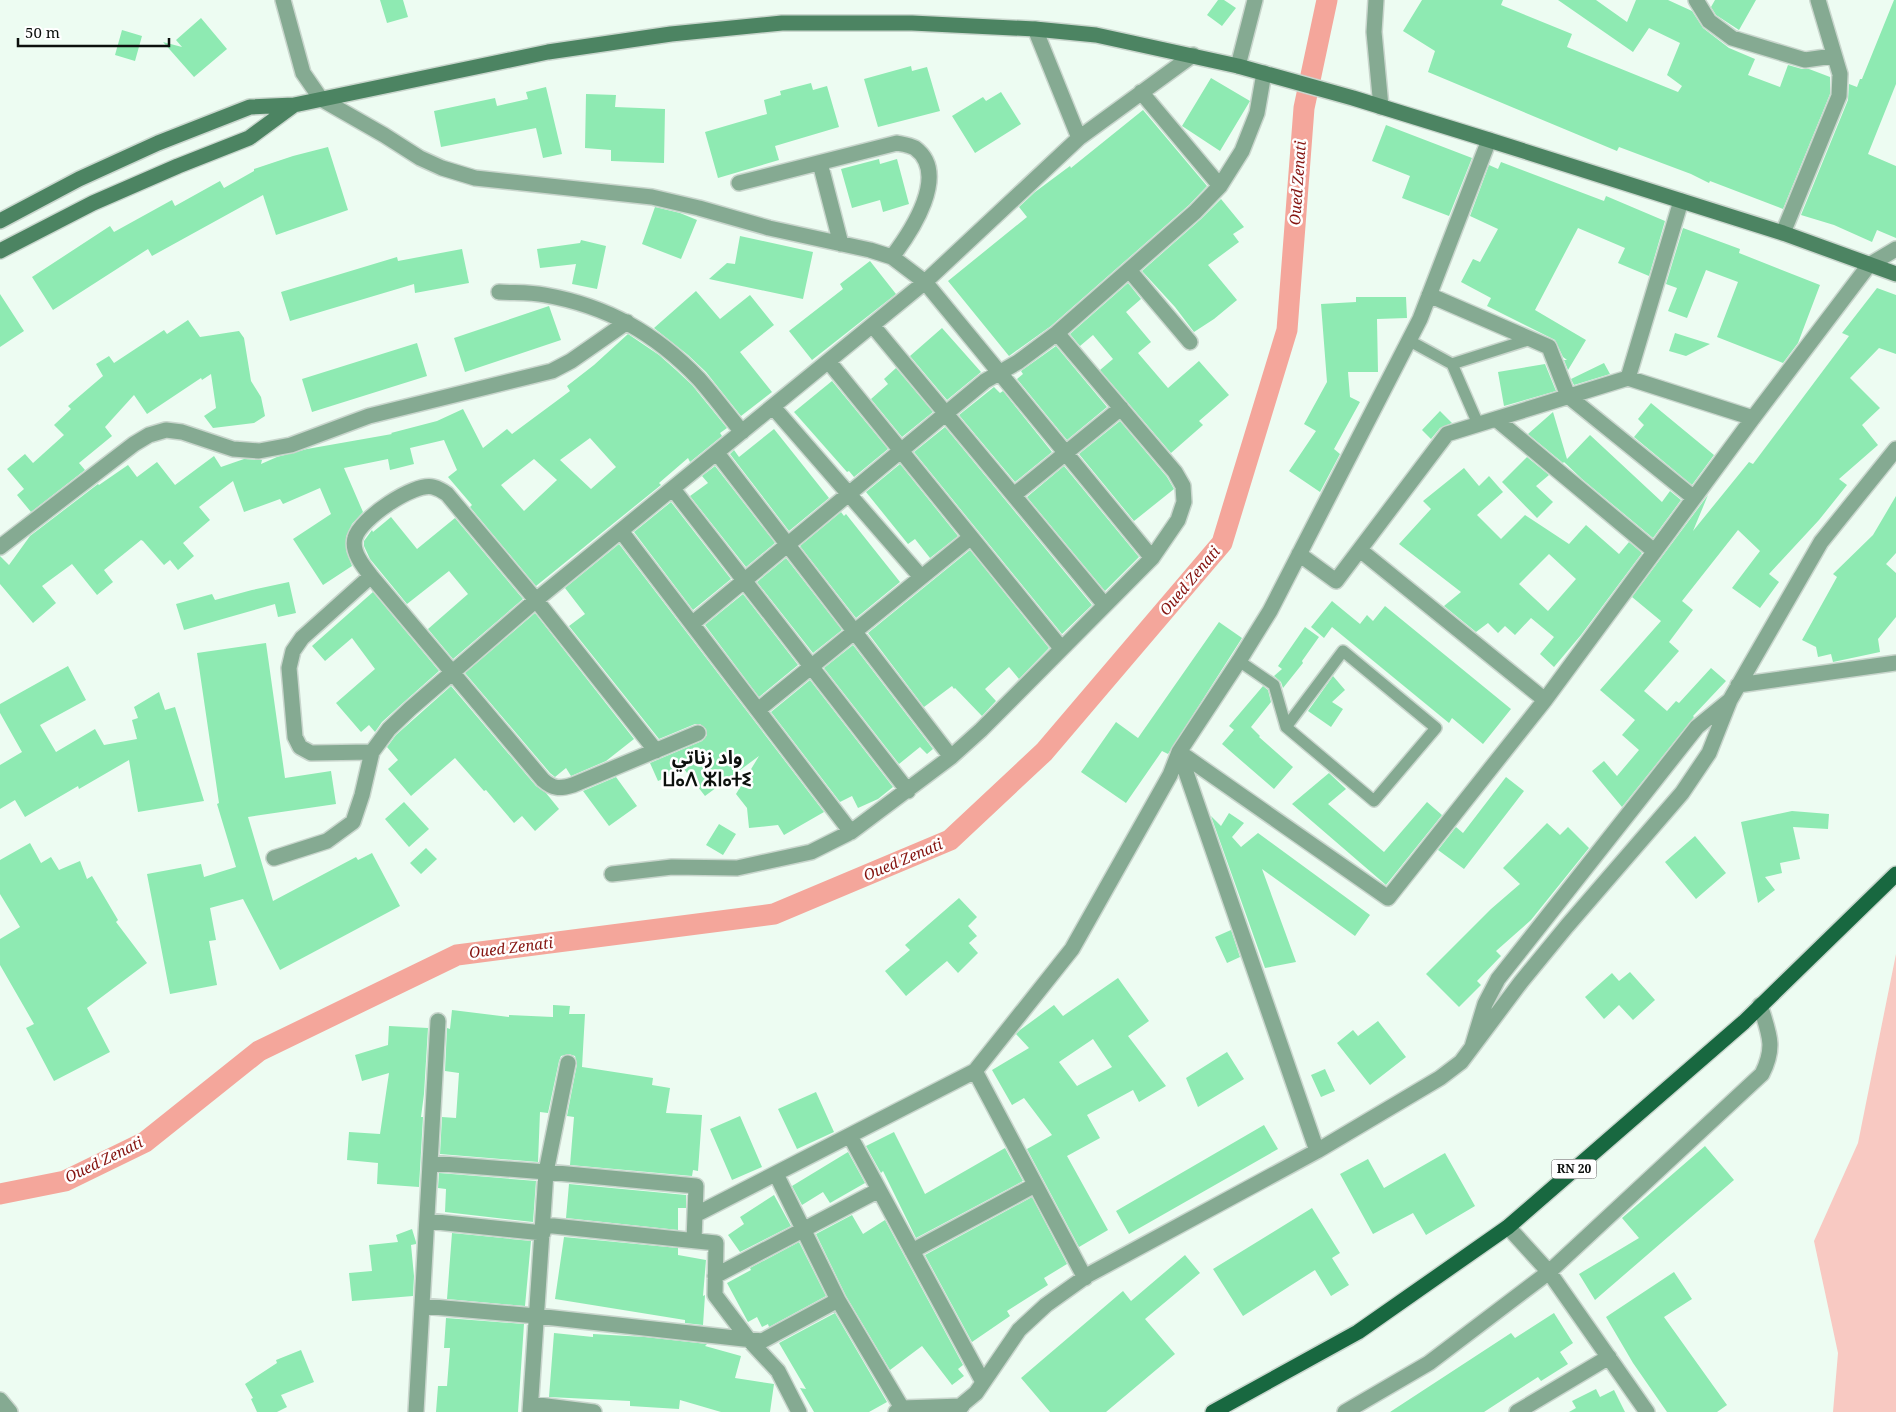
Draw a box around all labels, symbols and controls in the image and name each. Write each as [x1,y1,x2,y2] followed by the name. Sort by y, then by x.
[18,15,169,47] scale bar
[25,22,60,42] text: 50 m
[1284,140,1310,226] water label: Oued Zenati
[1154,541,1224,619] water label: Oued Zenati
[662,744,752,792] district label: واد زناتي ⵡⴰⴷ ⵣⵏⴰⵜⵉ
[860,833,946,885] water label: Oued Zenati
[468,932,554,962] water label: Oued Zenati
[61,1131,146,1187] water label: Oued Zenati
[1552,1160,1596,1178] road number: RN 20

